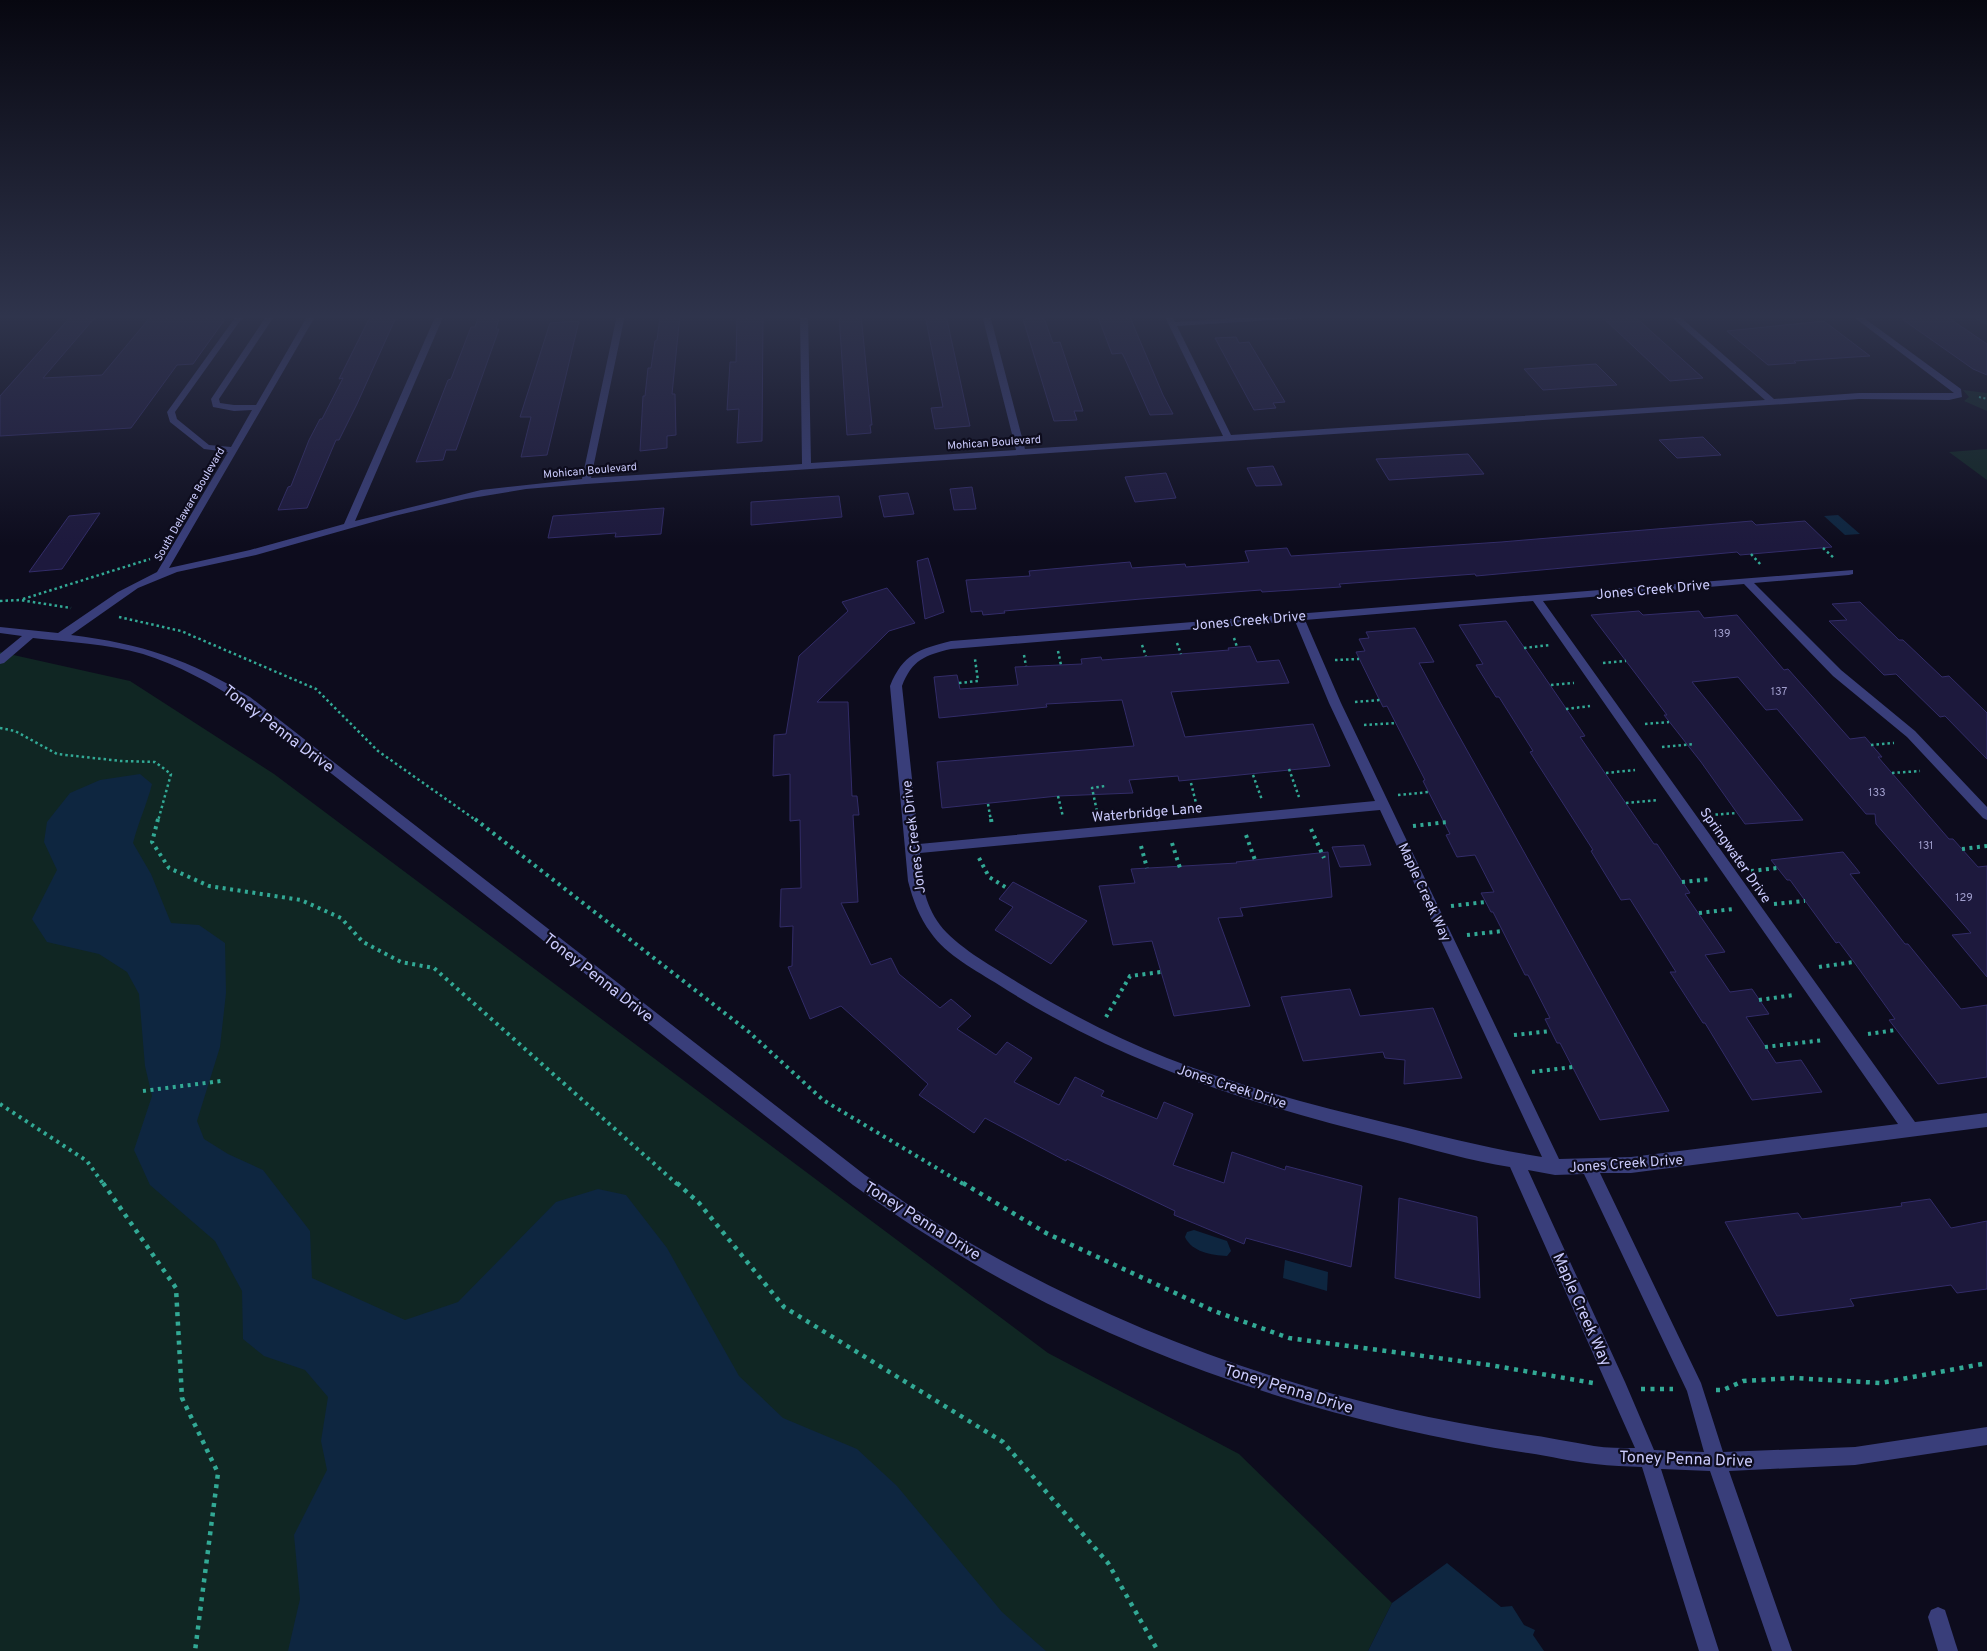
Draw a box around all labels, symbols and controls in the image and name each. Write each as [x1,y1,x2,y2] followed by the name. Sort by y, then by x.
[947,433,1041,453] street label: Mohican Boulevard
[151,445,228,564] street label: South Delaware Boulevard
[543,460,637,482] street label: Mohican Boulevard
[1596,577,1711,604] street label: Jones Creek Drive
[1192,608,1307,635] street label: Jones Creek Drive
[1713,627,1731,641] house number: 139
[218,681,337,778] street label: Toney Penna Drive
[1771,685,1787,699] house number: 137
[899,779,930,894] street label: Jones Creek Drive
[1868,786,1886,800] house number: 133
[1091,800,1203,827] street label: Waterbridge Lane
[1695,805,1774,907] street label: Springwater Drive
[1919,839,1933,853] house number: 131
[1393,841,1454,945] street label: Maple Creek Way
[1955,891,1973,905] house number: 129
[539,930,657,1028] street label: Toney Penna Drive
[1175,1062,1288,1113] street label: Jones Creek Drive
[1569,1152,1684,1177] street label: Jones Creek Drive
[860,1178,984,1266] street label: Toney Penna Drive
[1547,1250,1615,1370] street label: Maple Creek Way
[1222,1361,1355,1419] street label: Toney Penna Drive
[1619,1448,1753,1472] street label: Toney Penna Drive

